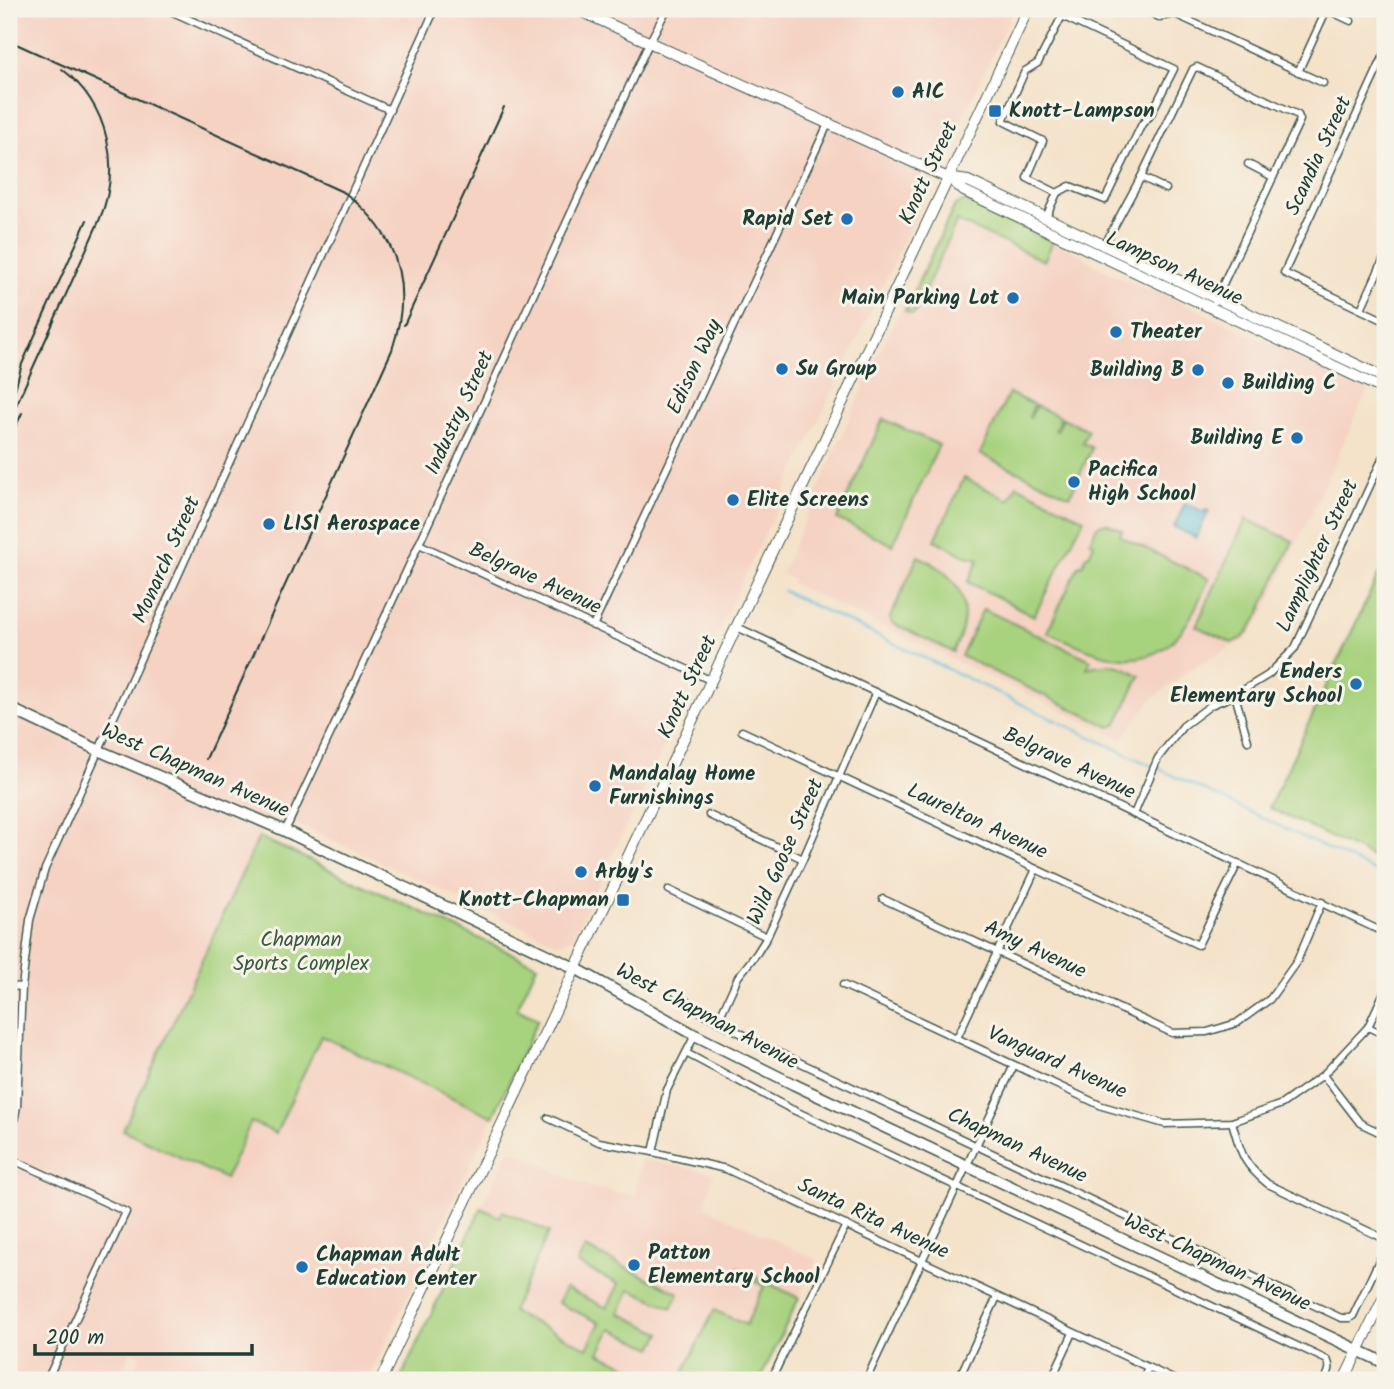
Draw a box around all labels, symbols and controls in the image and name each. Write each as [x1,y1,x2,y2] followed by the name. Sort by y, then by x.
[912,76,945,109] place label: AIC
[890,84,906,100] marker: AIC
[1277,90,1361,221] street label: Scandia Street
[1009,95,1155,128] place label: Knott-Lampson
[987,103,1003,119] marker: Knott-Lampson
[891,115,968,230] street label: Knott Street
[742,203,834,236] place label: Rapid Set
[839,211,855,227] marker: Rapid Set
[1100,223,1249,315] street label: Lampson Avenue
[841,282,1000,315] place label: Main Parking Lot
[1005,290,1021,306] marker: Main Parking Lot
[658,314,732,420] street label: Edison Way
[1130,316,1203,349] place label: Theater
[1108,324,1124,340] marker: Theater
[417,345,504,481] street label: Industry Street
[796,353,877,386] place label: Su Group
[1090,354,1184,387] place label: Building B
[774,361,790,377] marker: Su Group
[1190,362,1206,378] marker: Building B
[1242,367,1336,400] place label: Building C
[1220,375,1236,391] marker: Building C
[1190,422,1284,455] place label: Building E
[1289,430,1305,446] marker: Building E
[1088,454,1196,511] place label: Pacifica High School
[1268,473,1368,638] street label: Lamplighter Street
[1066,474,1082,490] marker: Pacifica High School
[747,484,869,517] place label: Elite Screens
[124,490,210,629] street label: Monarch Street
[725,492,741,508] marker: Elite Screens
[283,508,420,541] place label: LISI Aerospace
[261,516,277,532] marker: LISI Aerospace
[463,534,607,624] street label: Belgrave Avenue
[650,629,727,744] street label: Knott Street
[1170,656,1342,713] place label: Enders Elementary School
[1348,676,1364,692] marker: Enders Elementary School
[96,715,295,828] street label: West Chapman Avenue
[997,719,1141,809] street label: Belgrave Avenue
[609,758,755,815] place label: Mandalay Home Furnishings
[739,773,833,931] street label: Wild Goose Street
[901,775,1053,869] street label: Laurelton Avenue
[587,778,603,794] marker: Mandalay Home Furnishings
[595,856,653,889] place label: Arby's
[573,864,589,880] marker: Arby's
[459,884,609,917] place label: Knott-Chapman
[615,892,631,908] marker: Knott-Chapman
[978,912,1092,988] street label: Amy Avenue
[233,924,370,981] park label: Chapman Sports Complex
[610,955,805,1079] street label: West Chapman Avenue
[982,1017,1133,1109] street label: Vanguard Avenue
[941,1099,1093,1193] street label: Chapman Avenue
[792,1169,955,1269] street label: Santa Rita Avenue
[1118,1205,1317,1321] street label: West Chapman Avenue
[648,1237,820,1294] place label: Patton Elementary School
[316,1239,478,1296] place label: Chapman Adult Education Center
[626,1257,642,1273] marker: Patton Elementary School
[294,1259,310,1275] marker: Chapman Adult Education Center
[35,1312,252,1356] scale bar
[46,1322,104,1355] text: 200 m

